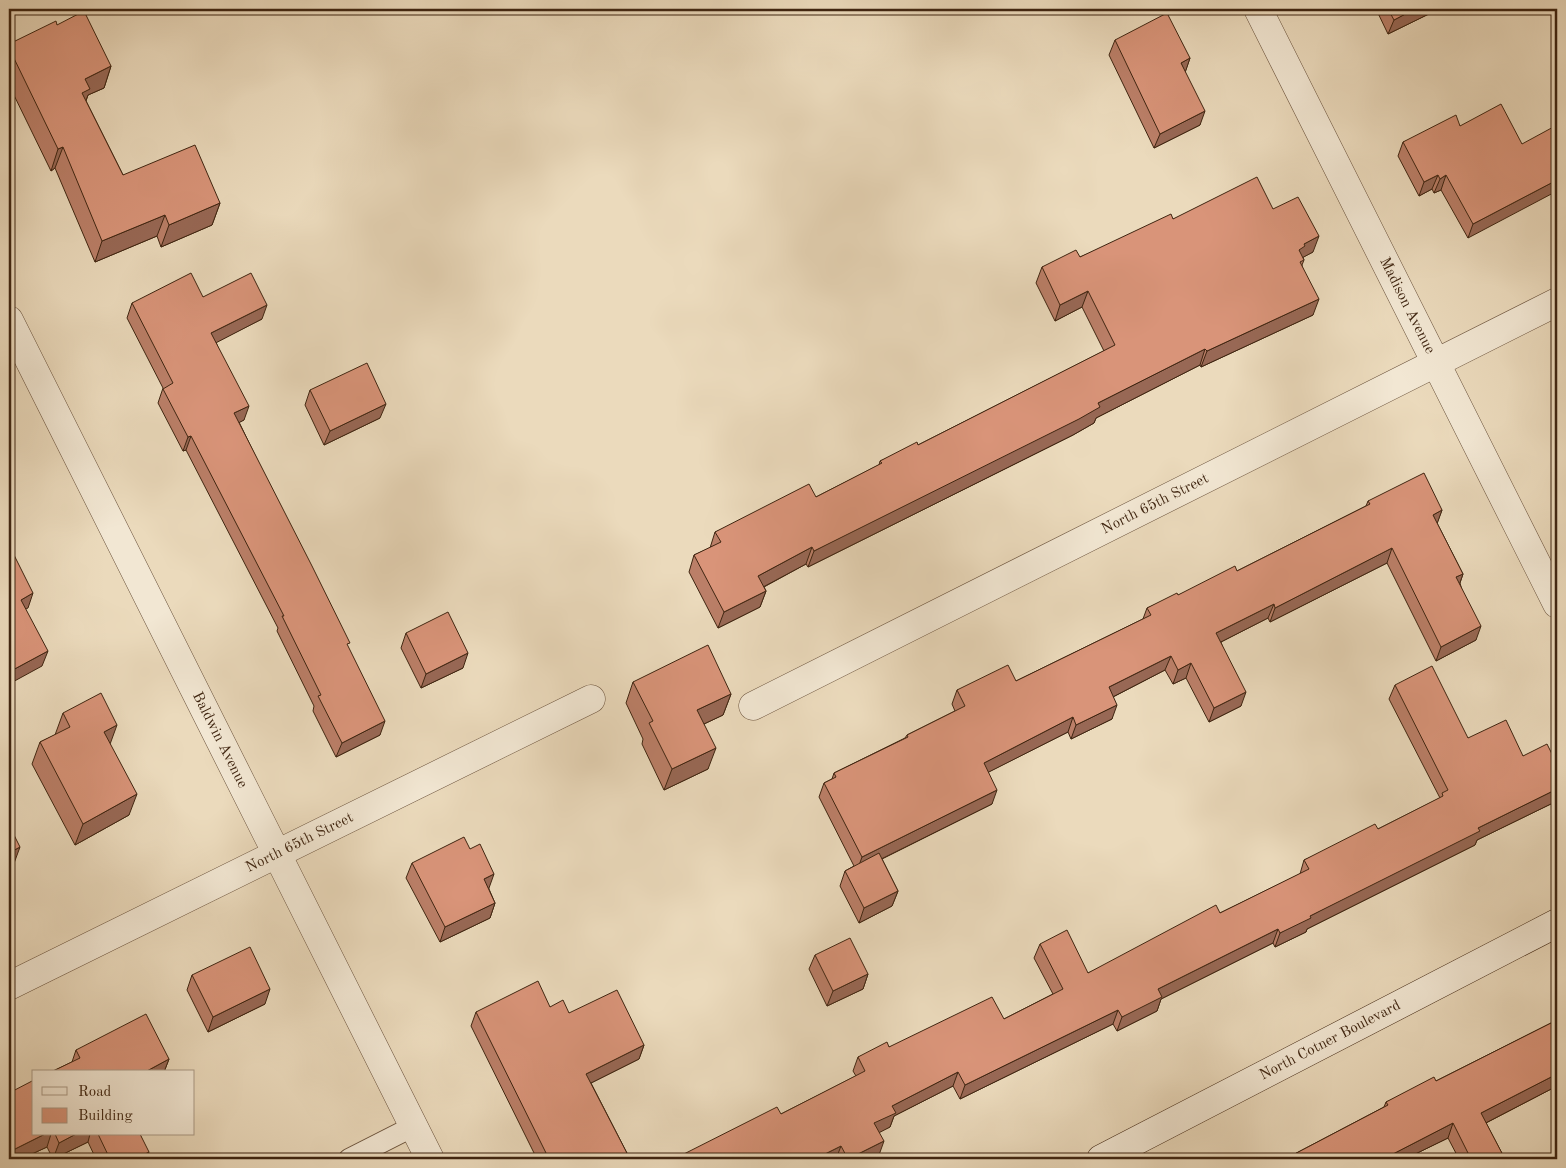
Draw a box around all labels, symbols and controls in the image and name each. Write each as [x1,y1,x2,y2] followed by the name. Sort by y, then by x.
[1377,255,1438,356] street label: Madison Avenue
[1099,471,1211,537] street label: North 65th Street
[189,690,250,791] street label: Baldwin Avenue
[244,810,356,875] street label: North 65th Street
[1257,998,1403,1083] street label: North Cotner Boulevard
[32,1070,195,1136] legend
[78,1085,112,1100] text: Road
[78,1109,133,1124] text: Building

